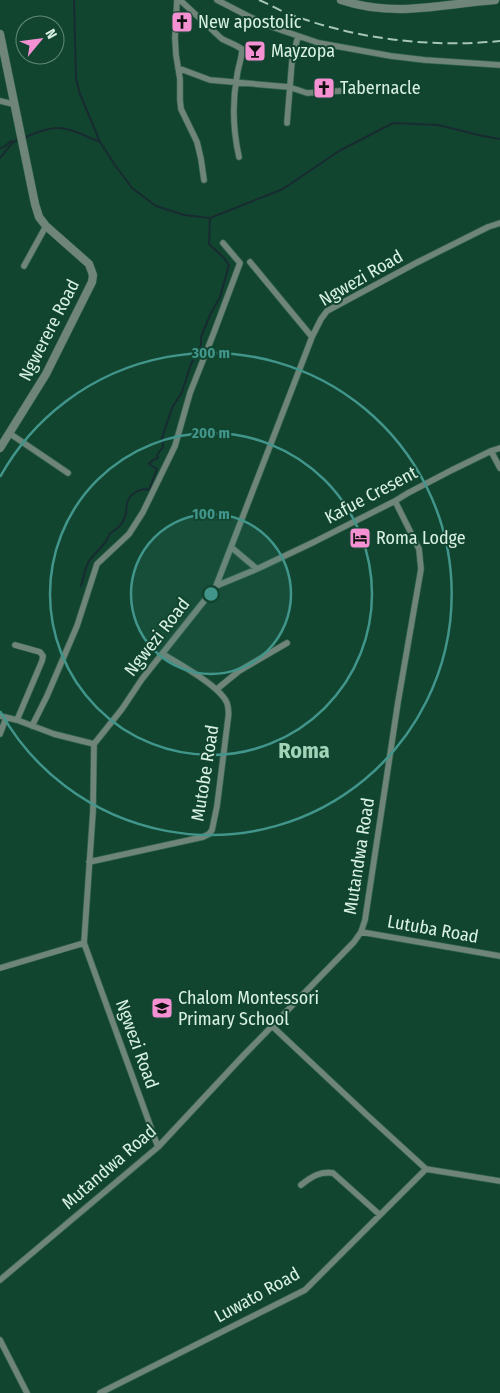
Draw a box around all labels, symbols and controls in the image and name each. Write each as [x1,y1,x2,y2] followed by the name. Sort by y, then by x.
[170,10,194,34] church icon: New apostolic
[198,11,302,33] place label: New apostolic
[15,15,65,65] north arrow
[41,26,60,42] text: N
[243,39,267,63] bar icon: Mayzopa
[271,40,335,62] place label: Mayzopa
[312,76,336,100] church icon: Tabernacle
[340,77,421,99] place label: Tabernacle
[315,245,407,311] street label: Ngwezi Road
[14,276,84,384] street label: Ngwerere Road
[191,344,230,362] text: 300 m
[191,424,230,442] text: 200 m
[321,461,421,529] street label: Kafue Cresent
[192,505,230,523] text: 100 m
[348,526,372,550] hotel icon: Roma Lodge
[376,527,466,549] place label: Roma Lodge
[202,585,220,603] centre of rings
[120,594,194,680] street label: Ngwezi Road
[187,723,223,823] street label: Mutobe Road
[278,737,330,764] district label: Roma
[339,796,379,916] street label: Mutandwa Road
[386,910,480,948] street label: Lutuba Road
[178,987,319,1030] place label: Chalom Montessori Primary School
[111,996,163,1092] street label: Ngwezi Road
[150,996,174,1020] school or university icon: Chalom Montessori Primary School
[57,1120,161,1214] street label: Mutandwa Road
[211,1263,303,1327] street label: Luwato Road

